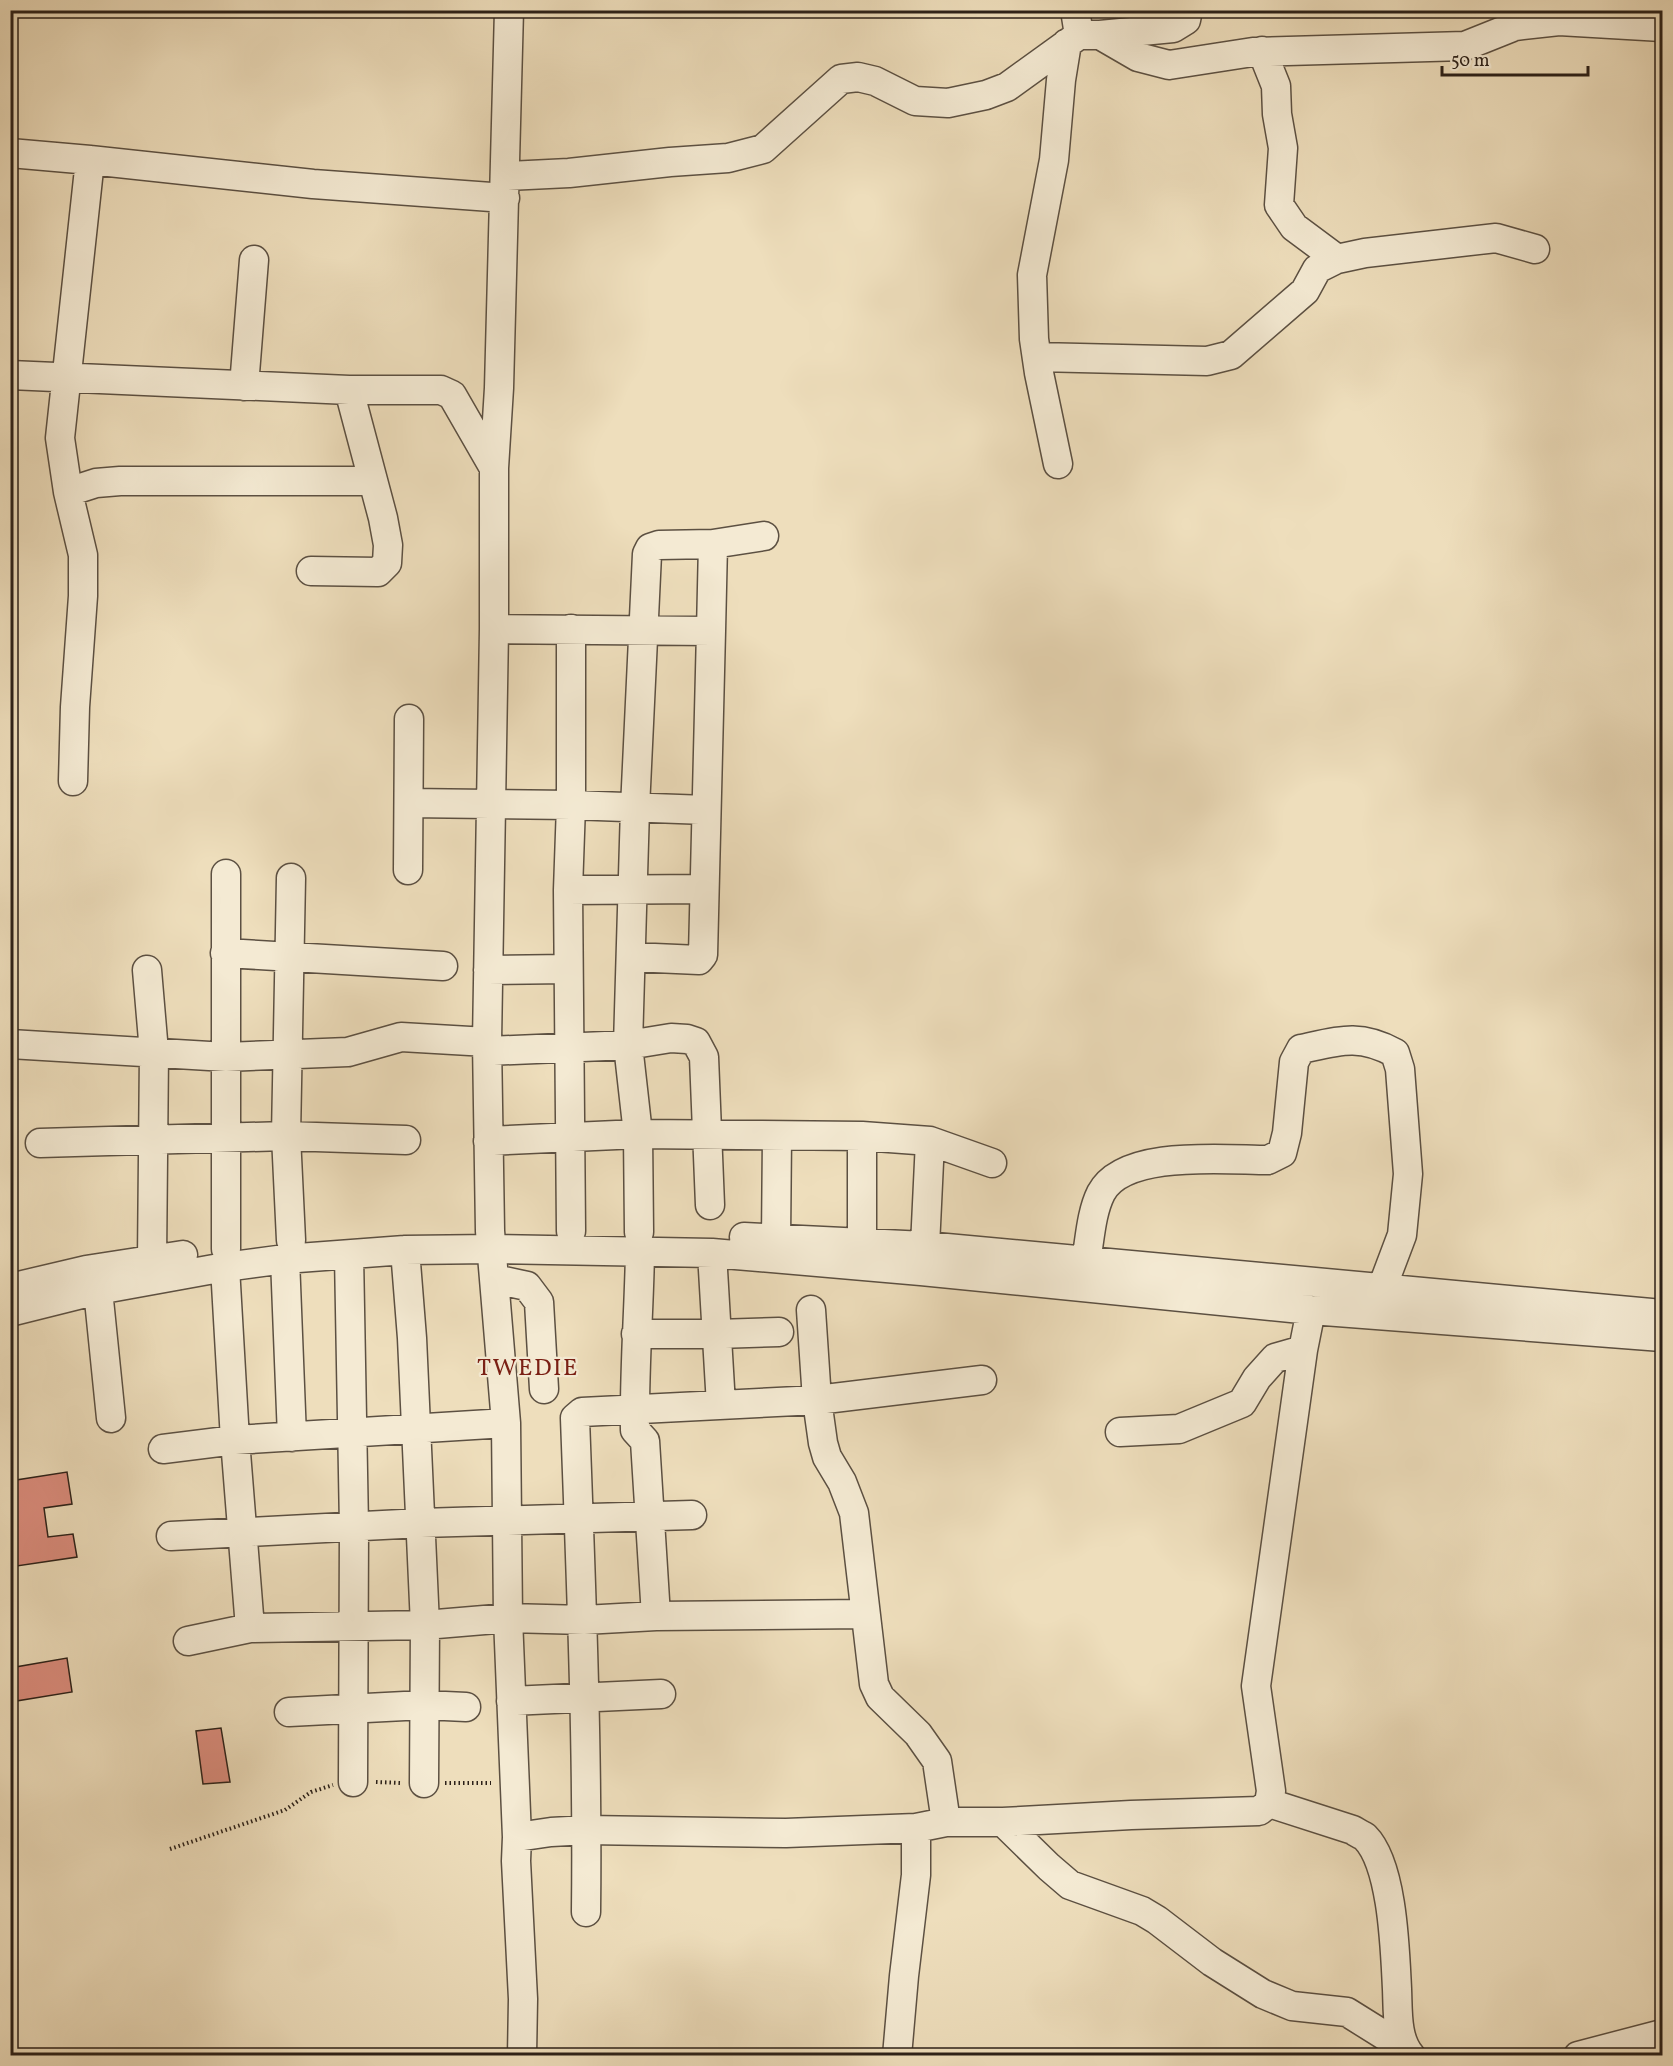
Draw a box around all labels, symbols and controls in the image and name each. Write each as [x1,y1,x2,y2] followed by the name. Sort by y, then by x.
[1442,39,1588,77] scale bar
[1451,49,1490,74] text: 50 m
[477,1352,579,1386] district label: TWEDIE

